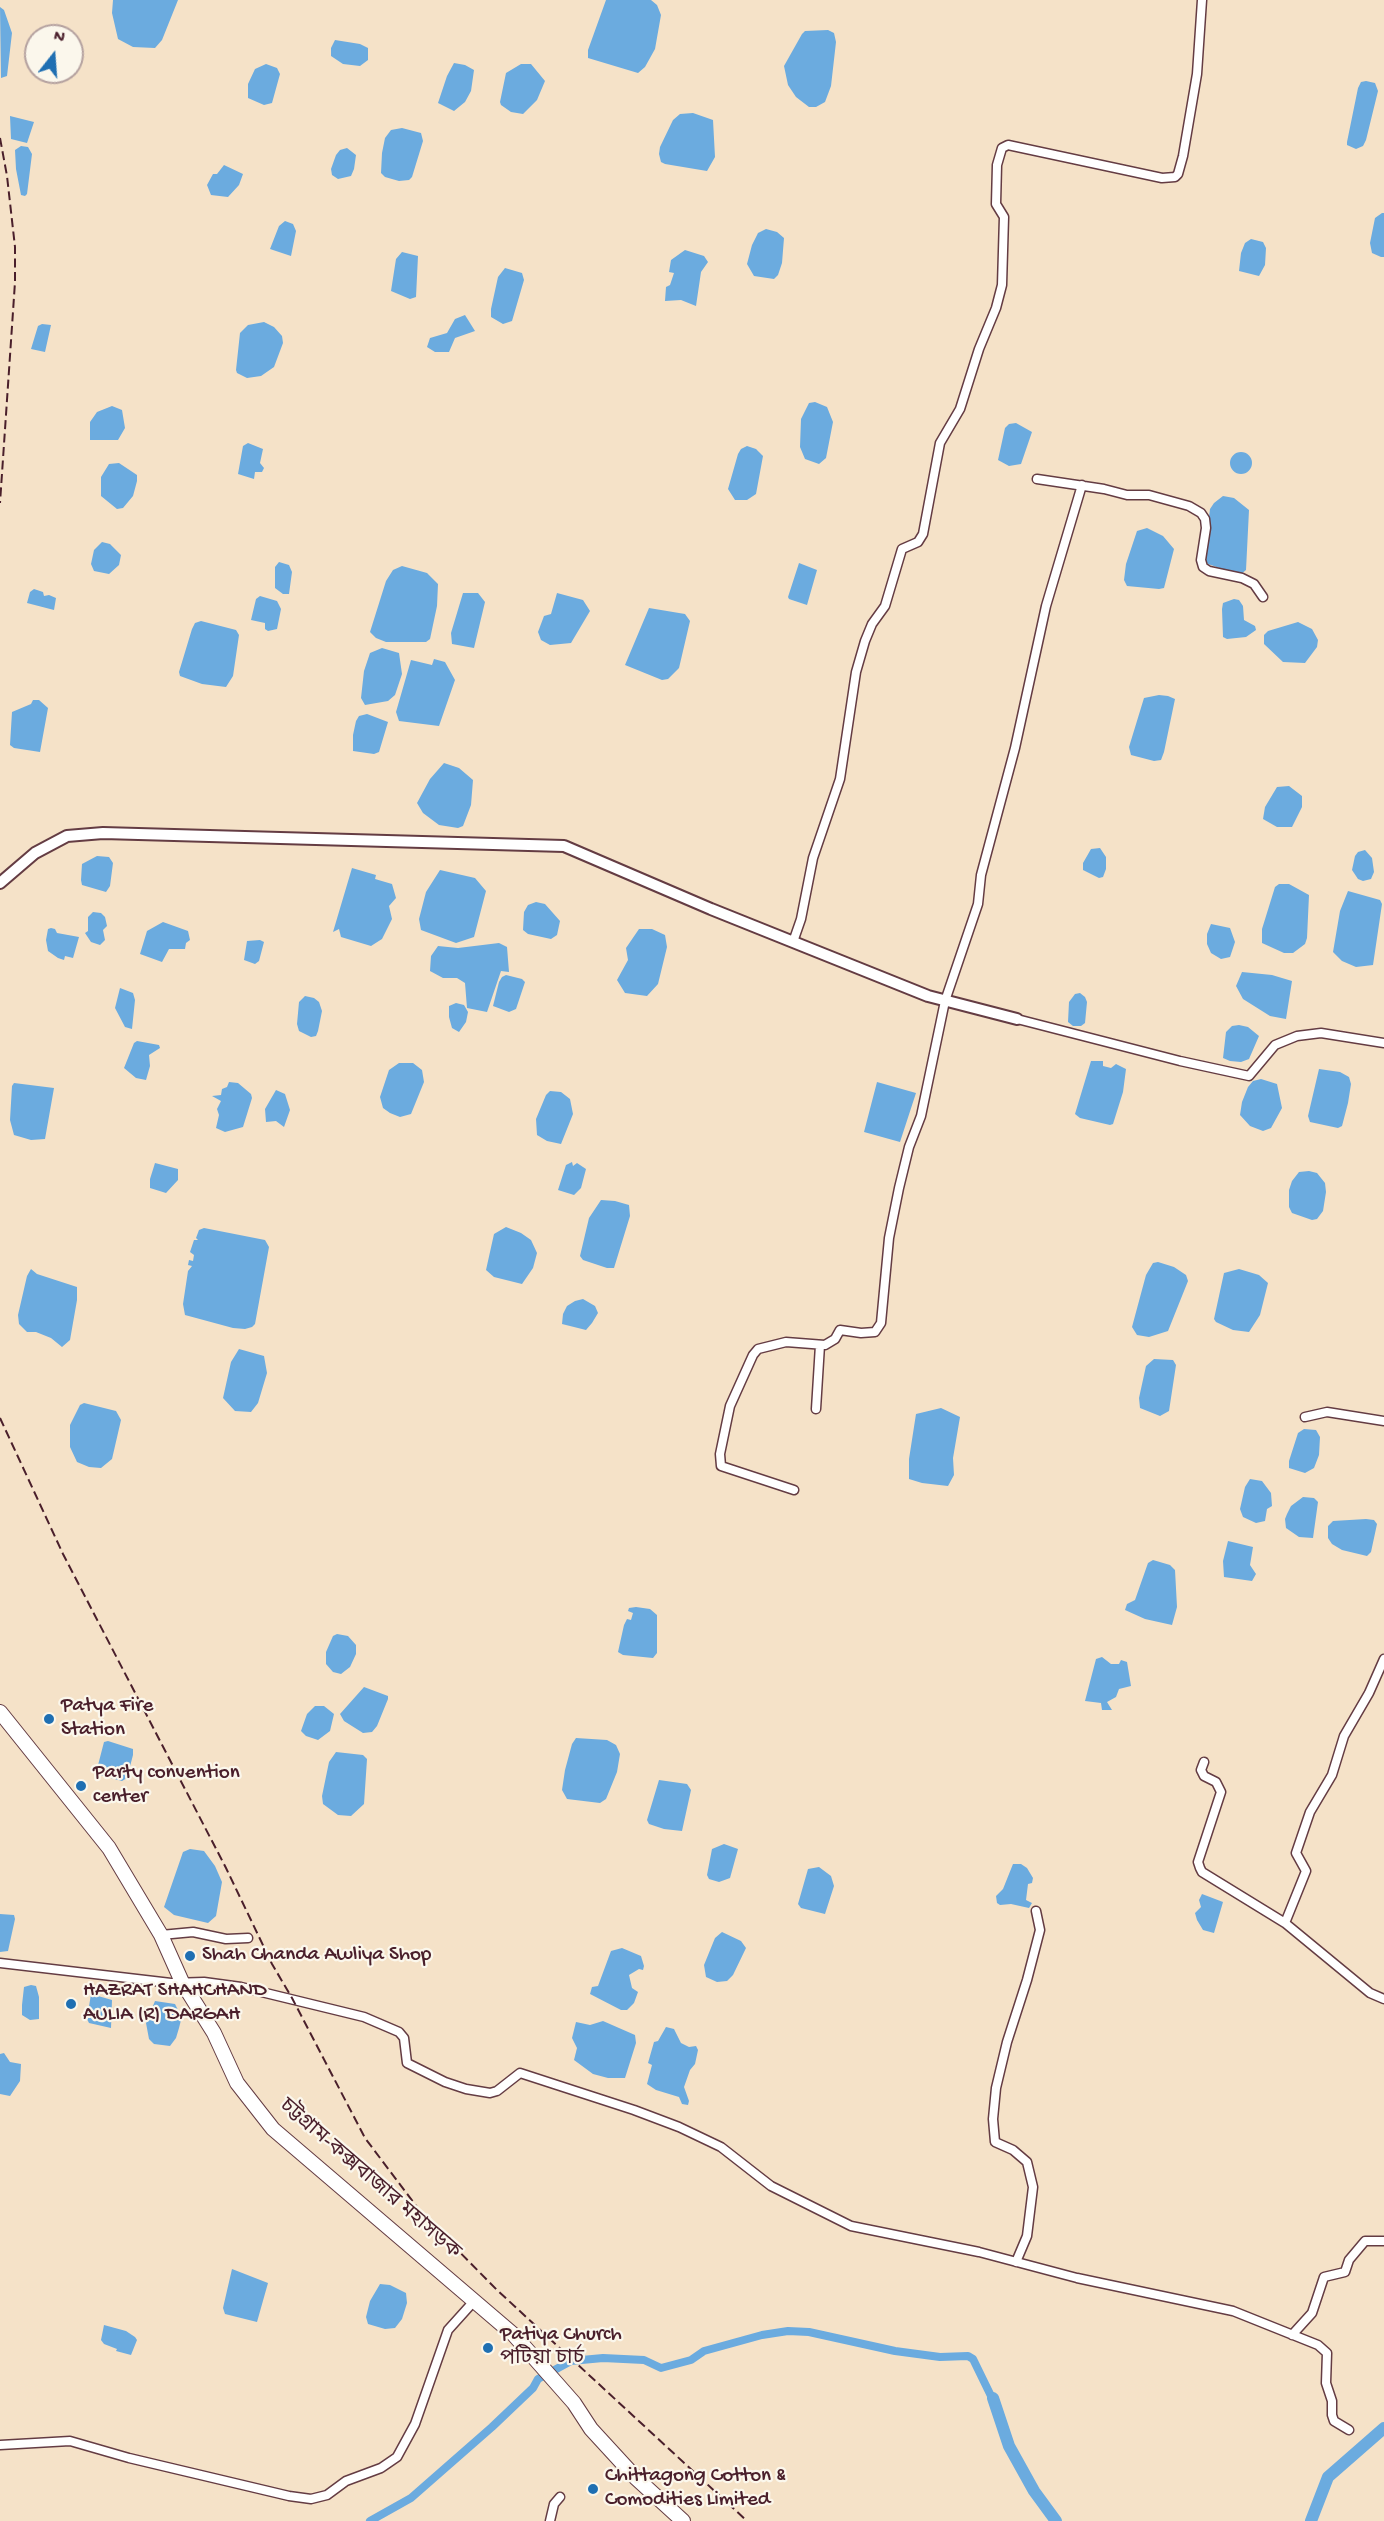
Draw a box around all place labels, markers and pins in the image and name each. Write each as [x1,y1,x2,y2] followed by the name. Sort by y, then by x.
[61,1694,153,1744] place label: Patya Fire Station
[42,1712,56,1726] marker: Patya Fire Station
[93,1761,240,1811] place label: Party convention center
[74,1779,88,1793] marker: Party convention center
[202,1943,431,1969] place label: Shah Chanda Awliya Shop
[183,1949,197,1963] marker: Shah Chanda Awliya Shop
[83,1979,267,2029] place label: HAZRAT SHAHCHAND AULIA (R) DARGAH
[64,1997,78,2011] marker: HAZRAT SHAHCHAND AULIA (R) DARGAH
[500,2323,622,2373] place label: Patiya Church পটিয়া চার্চ
[481,2341,495,2355] marker: Patiya Church পটিয়া চার্চ
[605,2464,786,2514] place label: Chittagong Cotton & Comodities Limited
[586,2482,600,2496] marker: Chittagong Cotton & Comodities Limited

